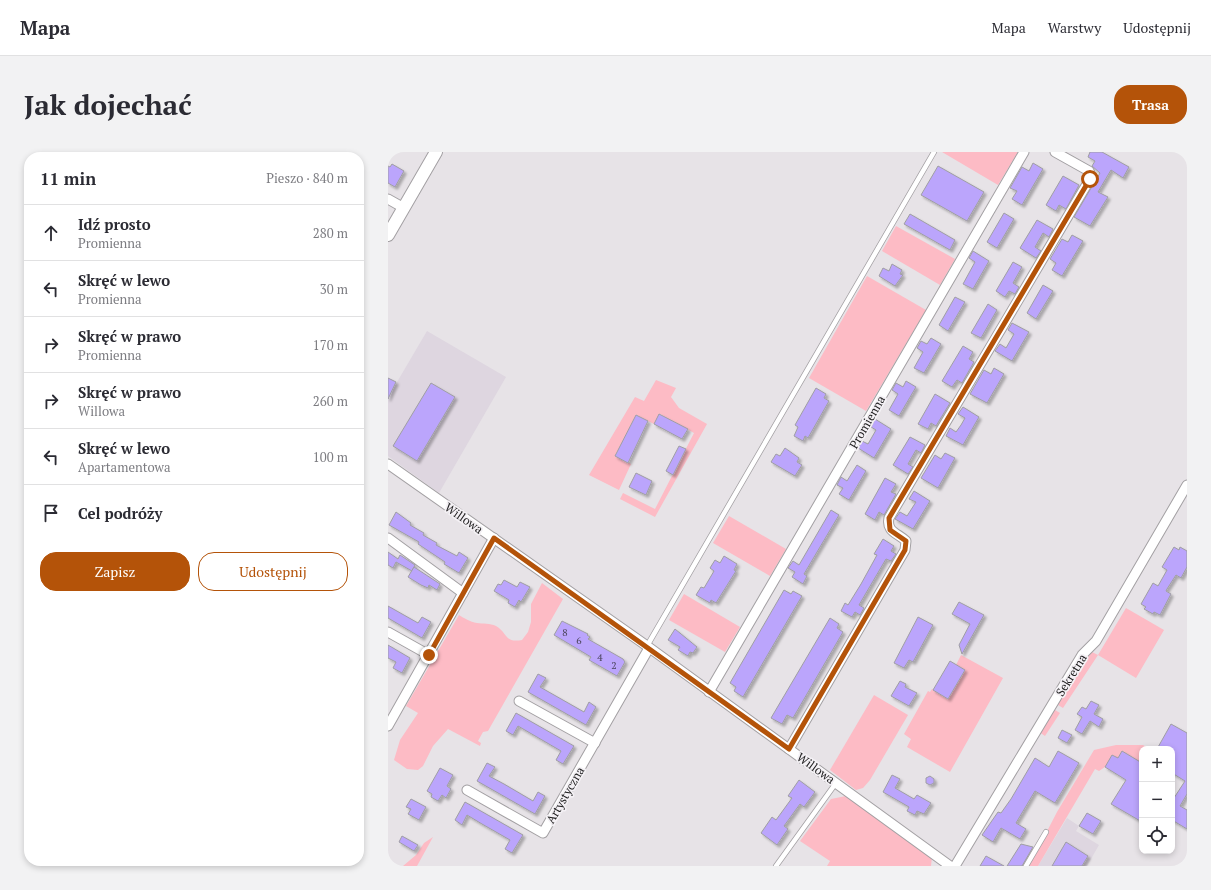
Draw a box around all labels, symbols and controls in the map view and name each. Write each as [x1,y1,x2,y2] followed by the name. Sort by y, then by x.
[20,15,70,40] text: Mapa
[992,18,1026,37] text: Mapa
[1048,18,1101,37] text: Warstwy
[1123,18,1191,37] text: Udostępnij
[1114,85,1187,124] button: Trasa
[24,86,192,123] text: Jak dojechać
[40,167,96,190] text: 11 min
[266,169,348,187] text: Pieszo · 840 m
[1081,170,1099,188] route start
[78,214,151,234] text: Idź prosto
[40,222,62,244] icon: ahead
[313,224,348,242] text: 280 m
[78,234,142,252] text: Promienna
[78,270,170,290] text: Skręć w lewo
[40,278,62,300] icon: left
[320,280,348,298] text: 30 m
[78,290,142,308] text: Promienna
[78,326,181,346] text: Skręć w prawo
[40,334,62,356] icon: right
[313,336,348,354] text: 170 m
[78,346,142,364] text: Promienna
[78,382,181,402] text: Skręć w prawo
[40,390,62,412] icon: right
[313,392,348,410] text: 260 m
[846,393,888,451] street label: Promienna
[78,402,125,420] text: Willowa
[78,438,170,458] text: Skręć w lewo
[40,446,62,468] icon: left
[313,448,348,466] text: 100 m
[78,458,171,476] text: Apartamentowa
[442,499,486,537] street label: Willowa
[40,502,62,524] icon: arrive
[78,503,162,523] text: Cel podróży
[40,552,190,591] button: Zapisz
[198,552,348,591] button: Udostępnij
[562,626,568,639] house number: 8
[576,634,582,647] house number: 6
[420,646,438,664] route end
[597,651,603,664] house number: 4
[1052,651,1090,699] street label: Sekretna
[611,659,617,672] house number: 2
[1139,746,1175,854] map controls
[1139,746,1175,782] button: +
[794,749,838,787] street label: Willowa
[543,764,587,826] street label: Artystyczna
[1139,782,1175,818] button: −
[1139,818,1175,854] button: locate

